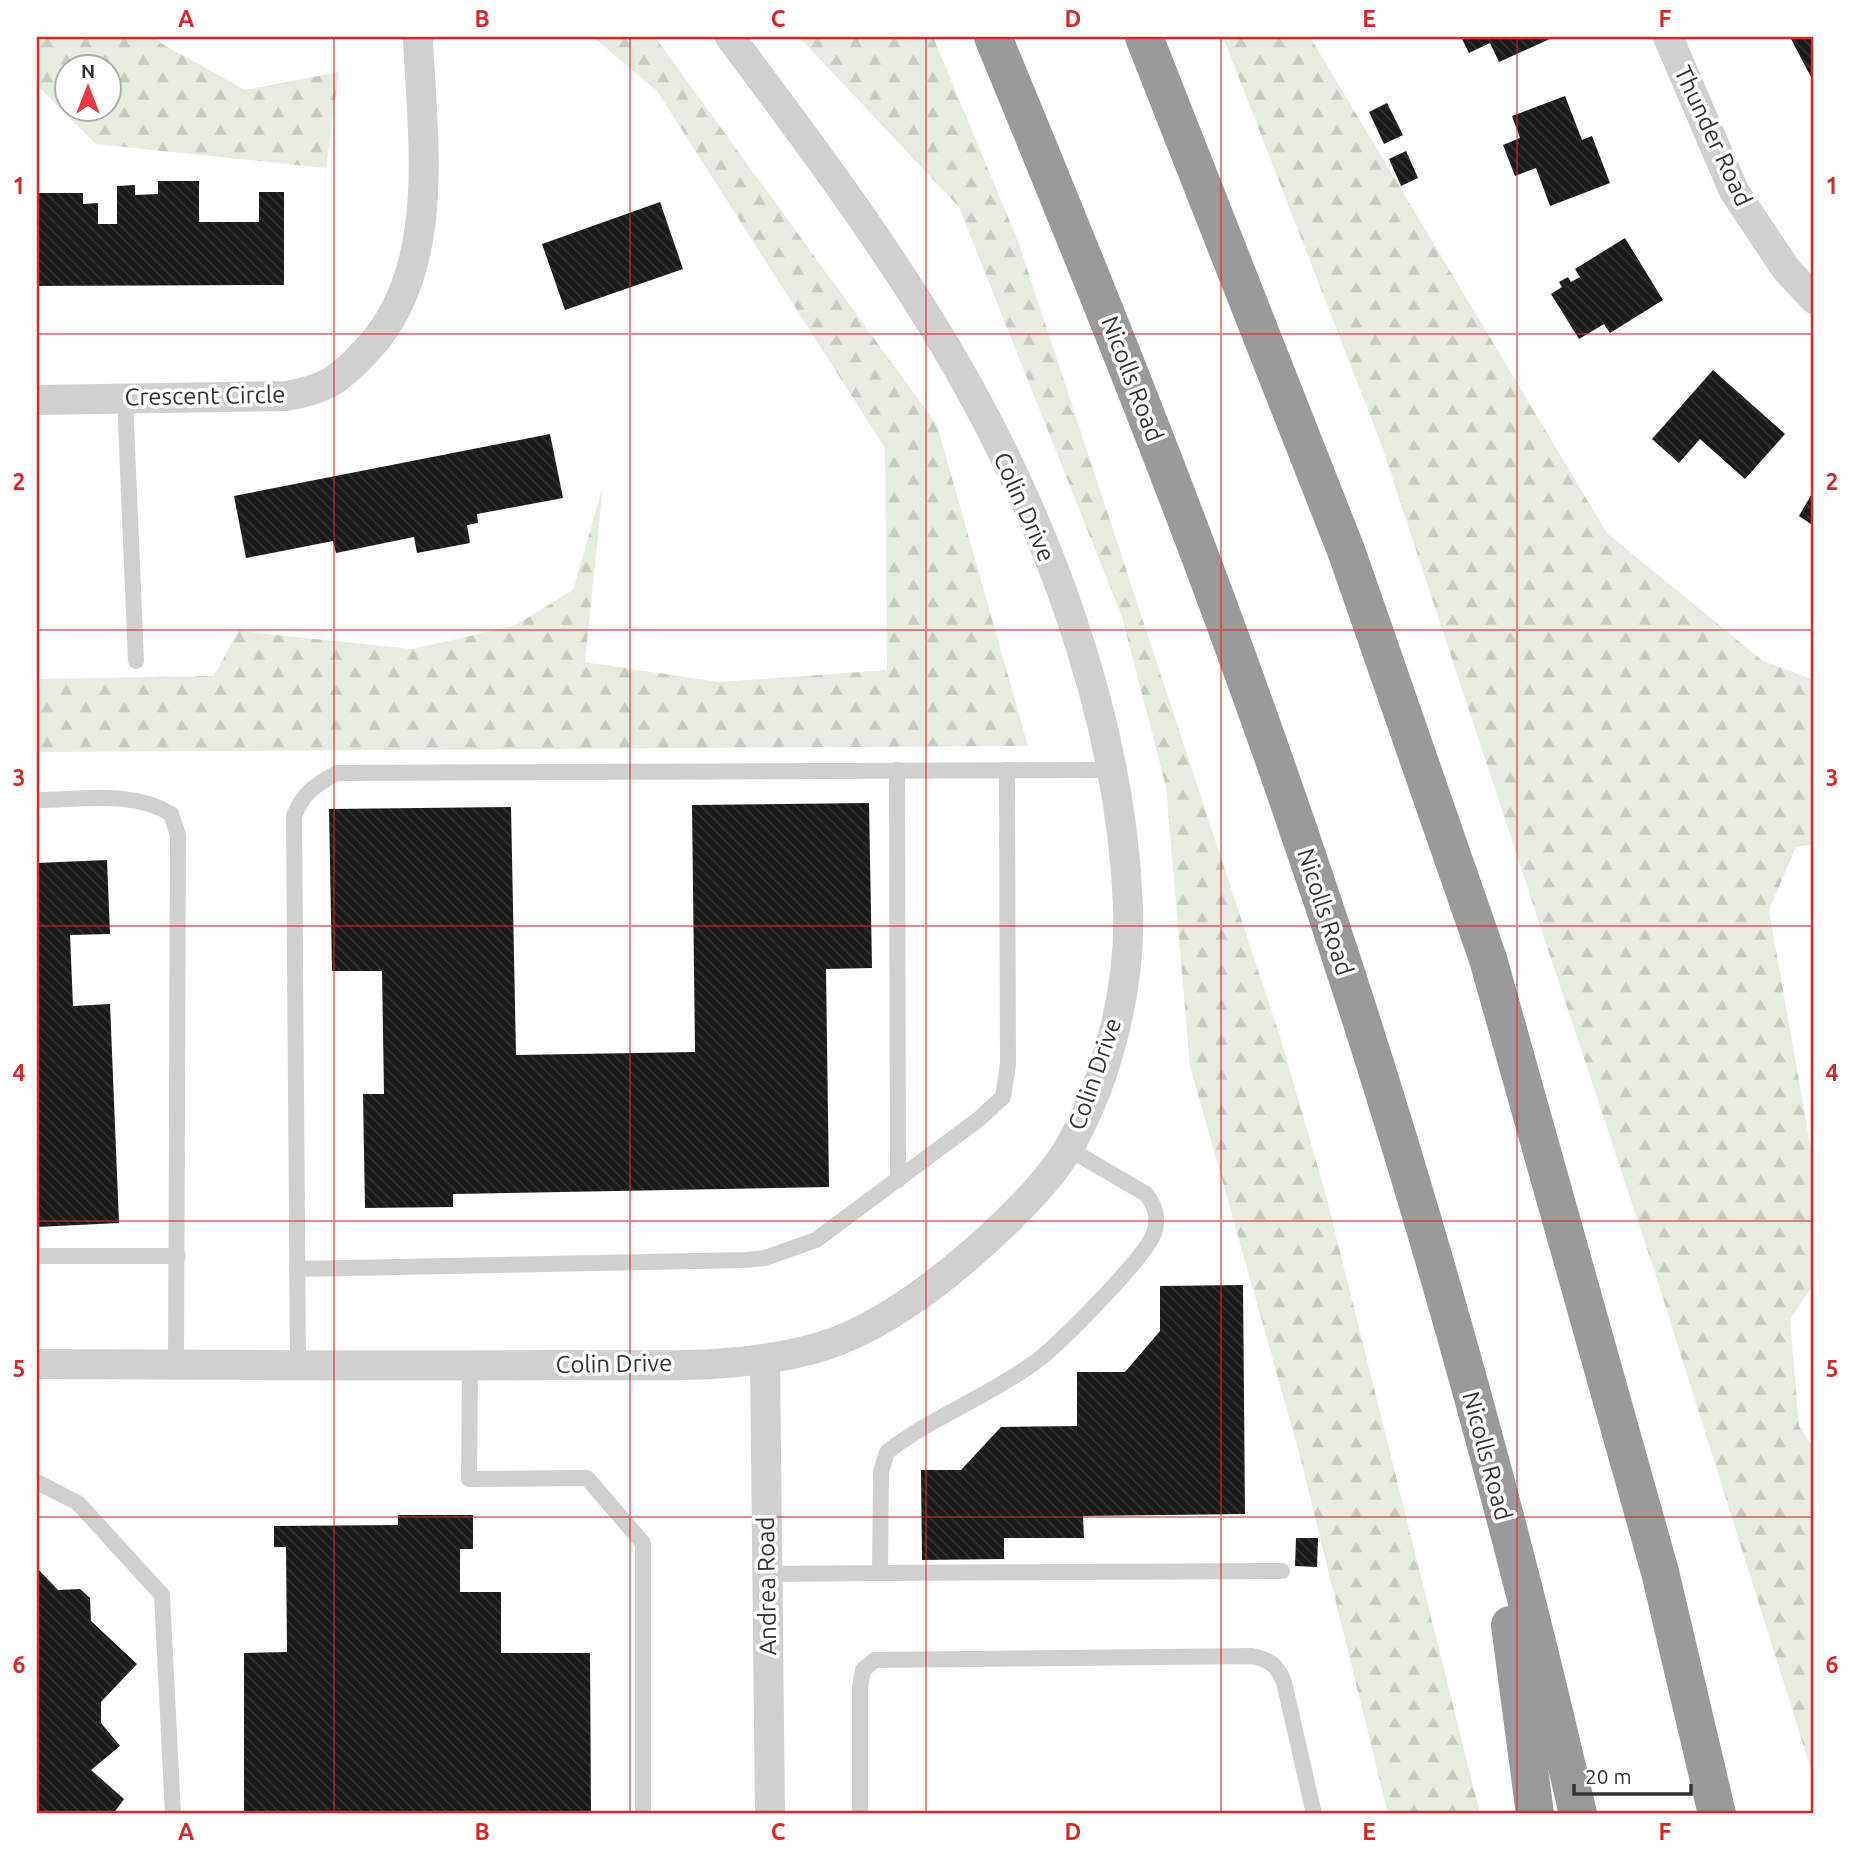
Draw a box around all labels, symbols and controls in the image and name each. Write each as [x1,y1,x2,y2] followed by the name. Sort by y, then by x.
[178,6,194,31] text: A
[474,6,490,31] text: B
[771,6,786,31] text: C
[1065,6,1081,31] text: D
[1362,6,1376,31] text: E
[1659,6,1672,31] text: F
[52,52,122,122] north arrow
[81,60,95,82] text: N
[1669,61,1758,210] street label: Thunder Road
[13,173,25,198] text: 1
[1826,173,1838,198] text: 1
[1096,312,1169,445] street label: Nicolls Road
[124,381,286,410] street label: Crescent Circle
[988,448,1061,566] street label: Colin Drive
[13,469,25,494] text: 2
[1826,469,1838,494] text: 2
[13,765,25,790] text: 3
[1826,765,1838,790] text: 3
[1292,845,1359,979] street label: Nicolls Road
[1063,1014,1126,1133] street label: Colin Drive
[13,1060,26,1085] text: 4
[1826,1060,1839,1085] text: 4
[555,1349,673,1378] street label: Colin Drive
[13,1356,25,1381] text: 5
[1826,1356,1838,1381] text: 5
[1457,1389,1518,1523] street label: Nicolls Road
[752,1516,781,1656] street label: Andrea Road
[13,1652,26,1677] text: 6
[1826,1652,1839,1677] text: 6
[1574,1753,1692,1797] scale bar
[1585,1764,1632,1788] text: 20 m
[178,1819,194,1844] text: A
[474,1819,490,1844] text: B
[771,1819,786,1844] text: C
[1065,1819,1081,1844] text: D
[1362,1819,1376,1844] text: E
[1659,1819,1672,1844] text: F

